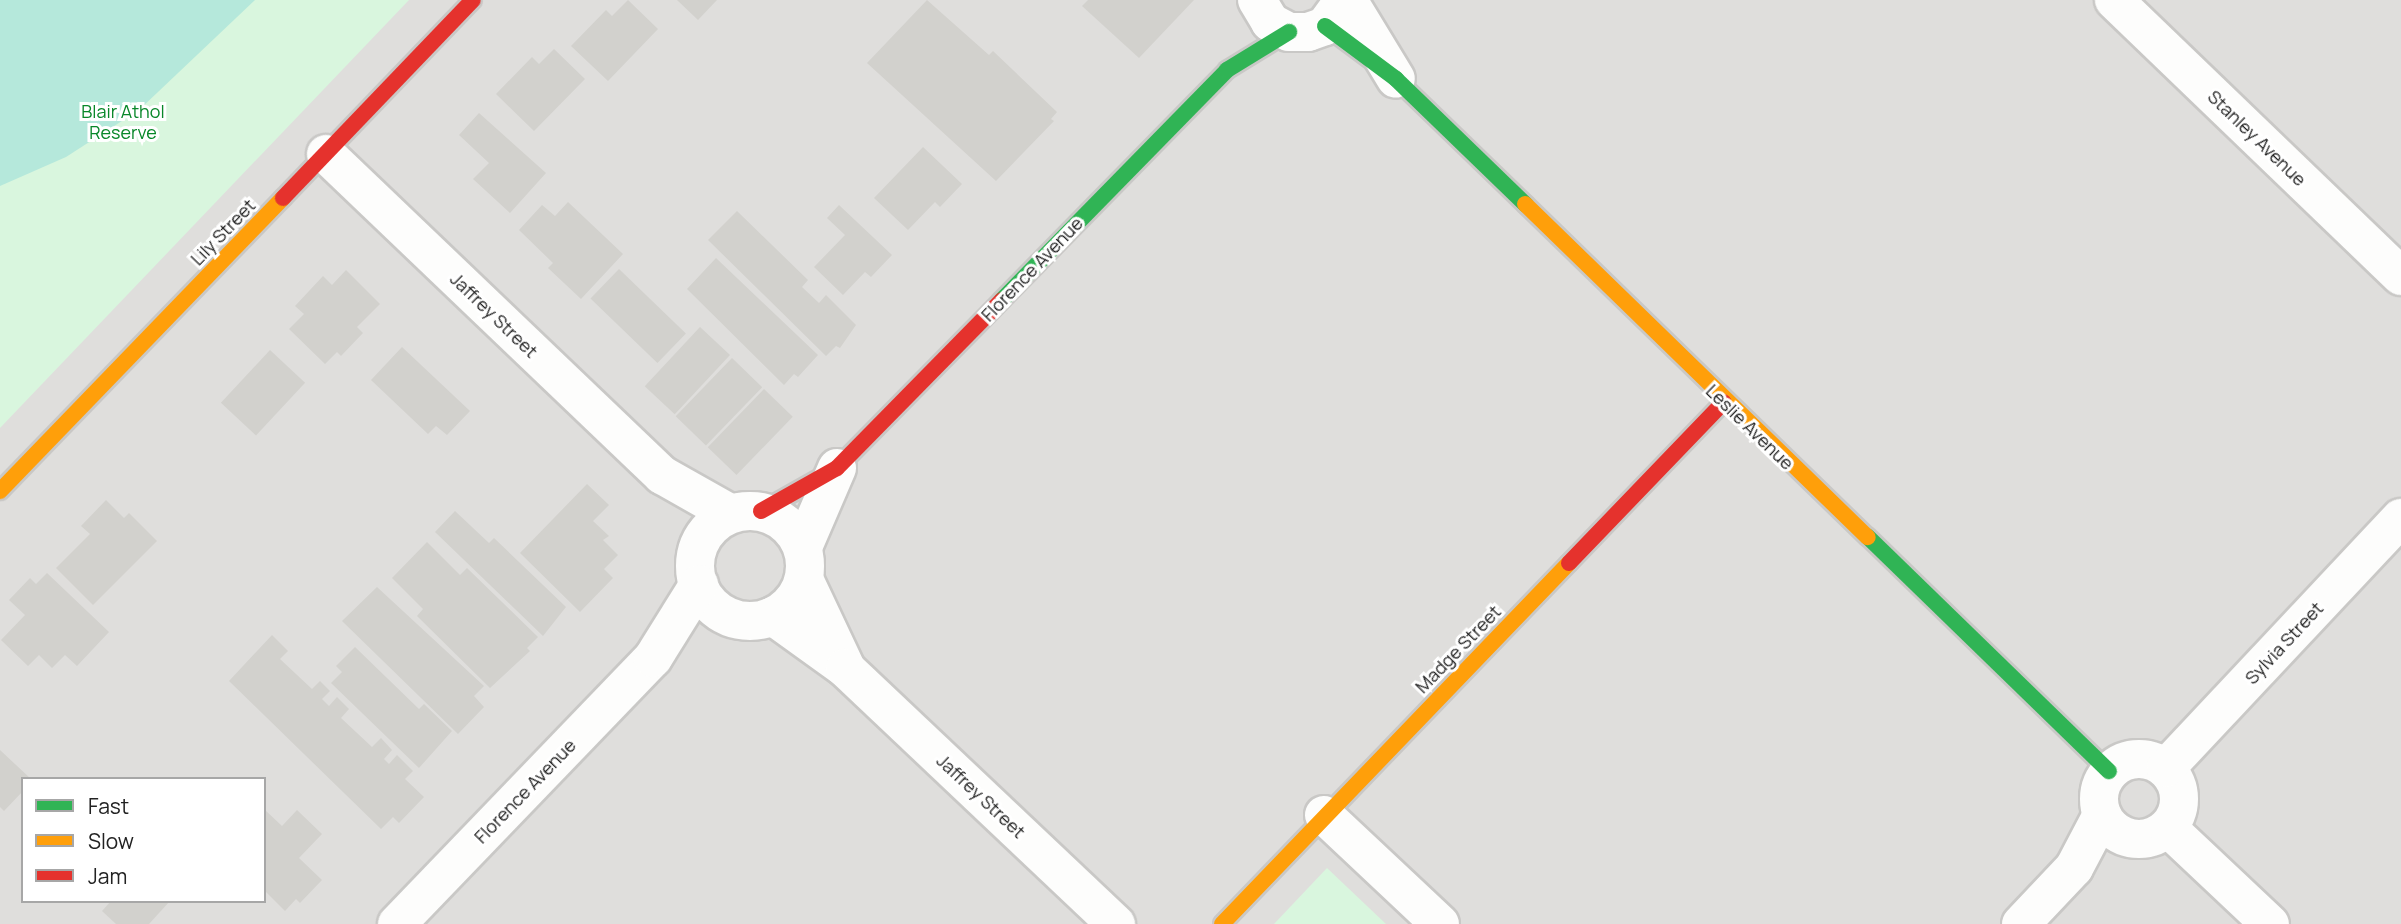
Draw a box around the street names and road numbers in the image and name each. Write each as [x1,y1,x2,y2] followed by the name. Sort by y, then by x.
[2203,86,2311,190] street label: Stanley Avenue
[186,194,260,270] street label: Lily Street
[977,212,1087,326] street label: Florence Avenue
[446,268,542,362] street label: Jaffrey Street
[1702,380,1798,474] street label: Leslie Avenue
[2240,597,2328,689] street label: Sylvia Street
[1411,601,1505,697] street label: Madge Street
[470,734,580,848] street label: Florence Avenue
[932,750,1030,842] street label: Jaffrey Street

